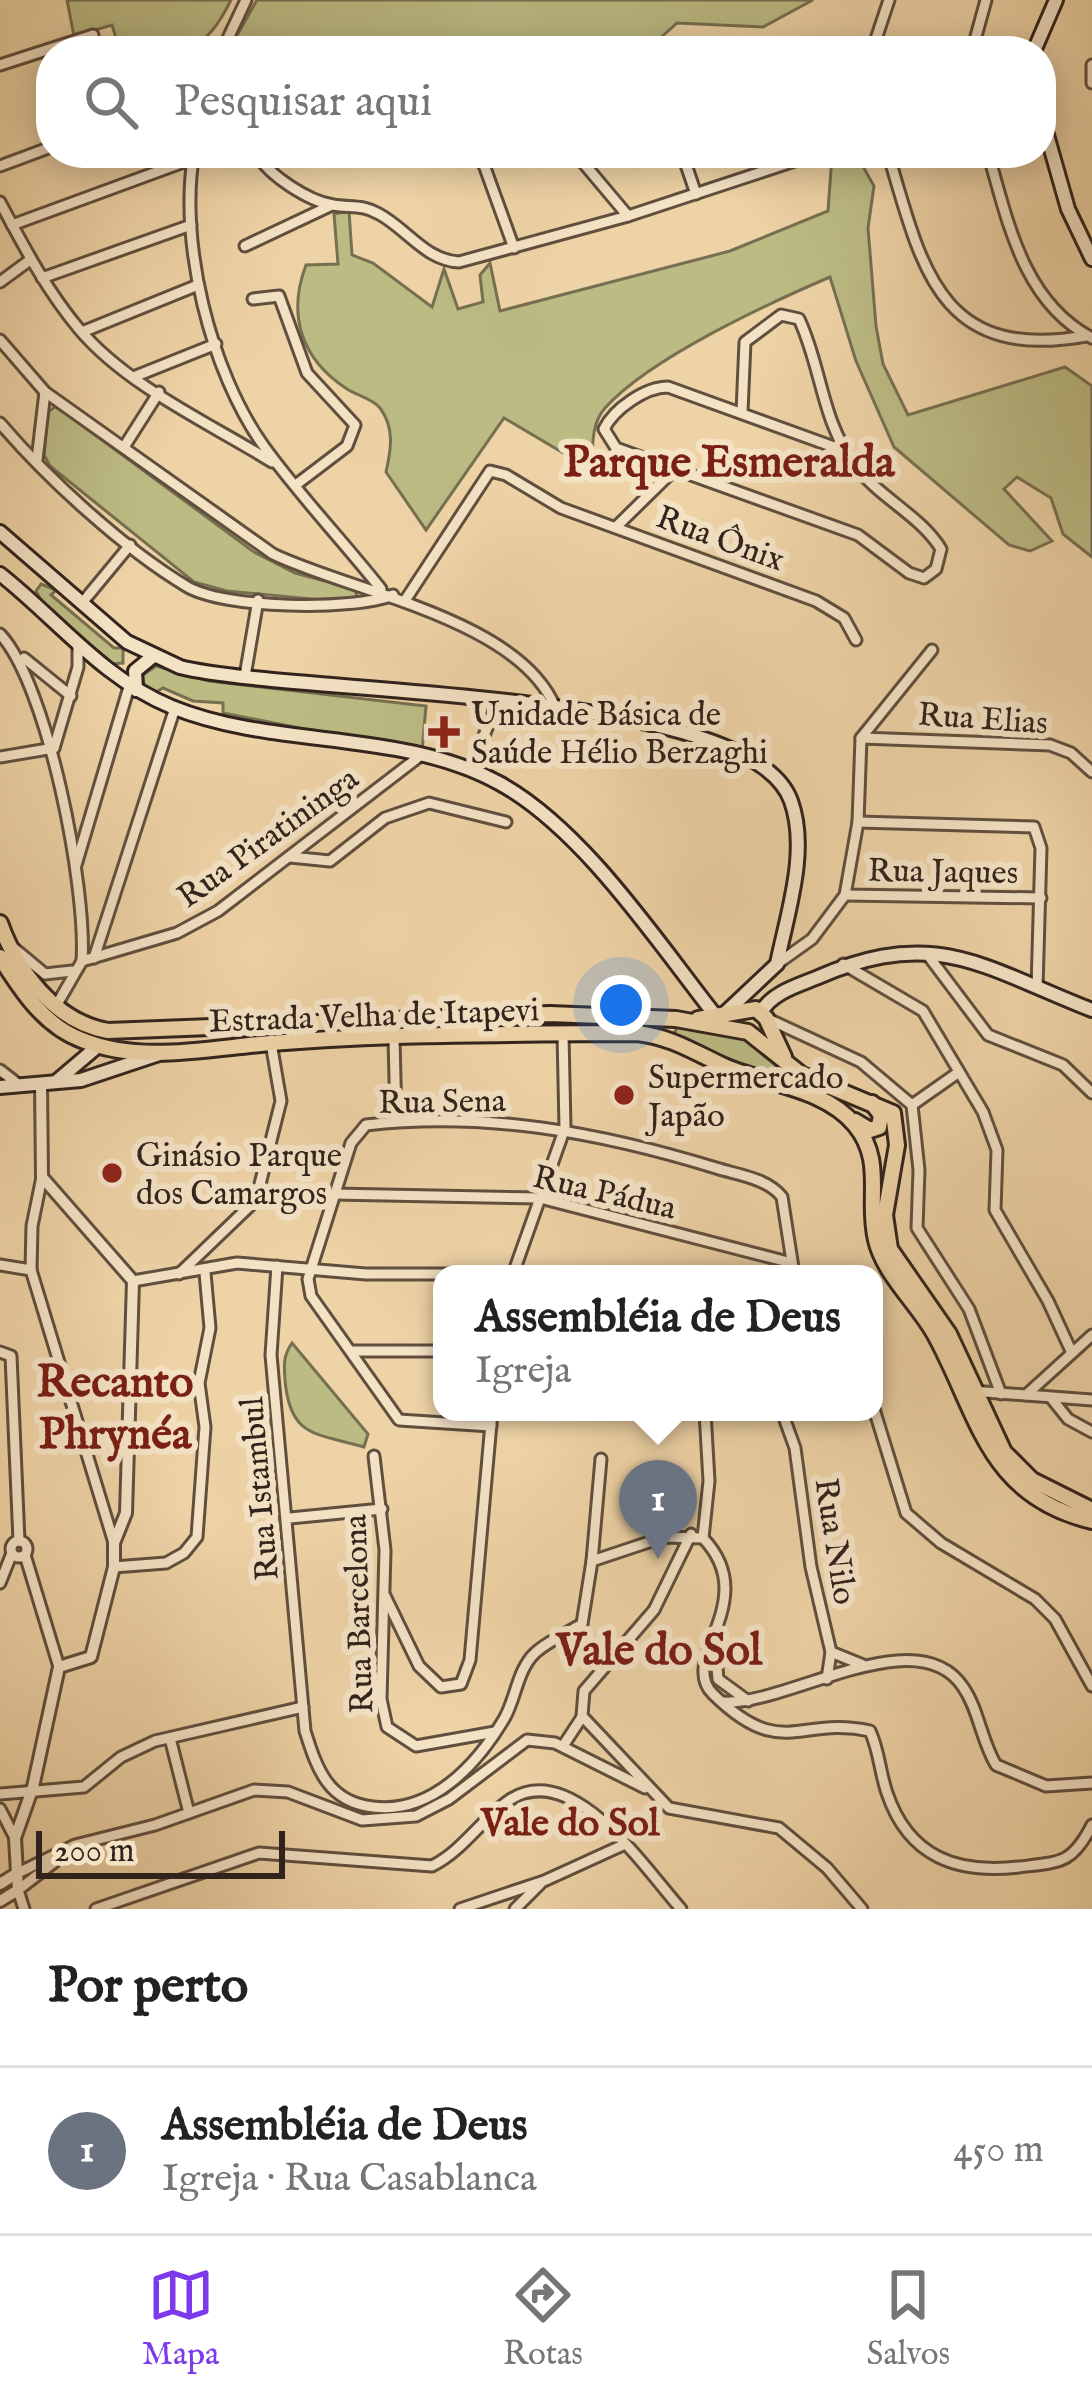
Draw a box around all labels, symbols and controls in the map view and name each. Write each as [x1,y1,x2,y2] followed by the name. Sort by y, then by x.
[36,36,1056,168] search box
[78,69,144,135] icon: search
[174,74,432,131] text: Pesquisar aqui
[563,435,896,492] district label: Parque Esmeralda
[650,496,790,582] street label: Rua Ônix
[471,695,768,775] place label: Unidade Básica de Saúde Hélio Berzaghi
[916,695,1049,745] street label: Rua Elias
[428,716,460,748] marker: Unidade Básica de Saúde Hélio Berzaghi
[170,758,368,918] street label: Rua Piratininga
[867,851,1019,895] street label: Rua Jaques
[591,975,651,1035] your location
[208,990,540,1044] street label: Estrada Velha de Itapevi
[644,1058,844,1138] place label: Supermercado Japão
[378,1081,507,1125] street label: Rua Sena
[611,1082,637,1108] marker: Supermercado Japão
[136,1136,342,1216] place label: Ginásio Parque dos Camargos
[529,1157,681,1231] street label: Rua Pádua
[99,1160,125,1186] marker: Ginásio Parque dos Camargos
[433,1265,883,1421] popup
[475,1290,841,1347] text: Assembléia de Deus
[475,1347,571,1396] text: Igreja
[37,1355,193,1464] district label: Recanto Phrynéa
[232,1395,290,1582] street label: Rua Istambul
[619,1460,697,1559] pin: 1
[803,1475,865,1608] street label: Rua Nilo
[336,1513,384,1714] street label: Rua Barcelona
[555,1623,763,1680] district label: Vale do Sol
[480,1800,661,1849] district label: Vale do Sol
[36,1825,285,1878] scale bar
[54,1831,135,1873] text: 200 m
[48,1955,248,2020] text: Por perto
[162,2098,528,2155] text: Assembléia de Deus
[80,2126,94,2175] text: 1
[953,2126,1044,2175] text: 450 m
[162,2155,537,2204] text: Igreja · Rua Casablanca
[142,2262,219,2376] tab: Mapa
[503,2262,583,2376] tab: Rotas
[867,2262,950,2376] tab: Salvos

